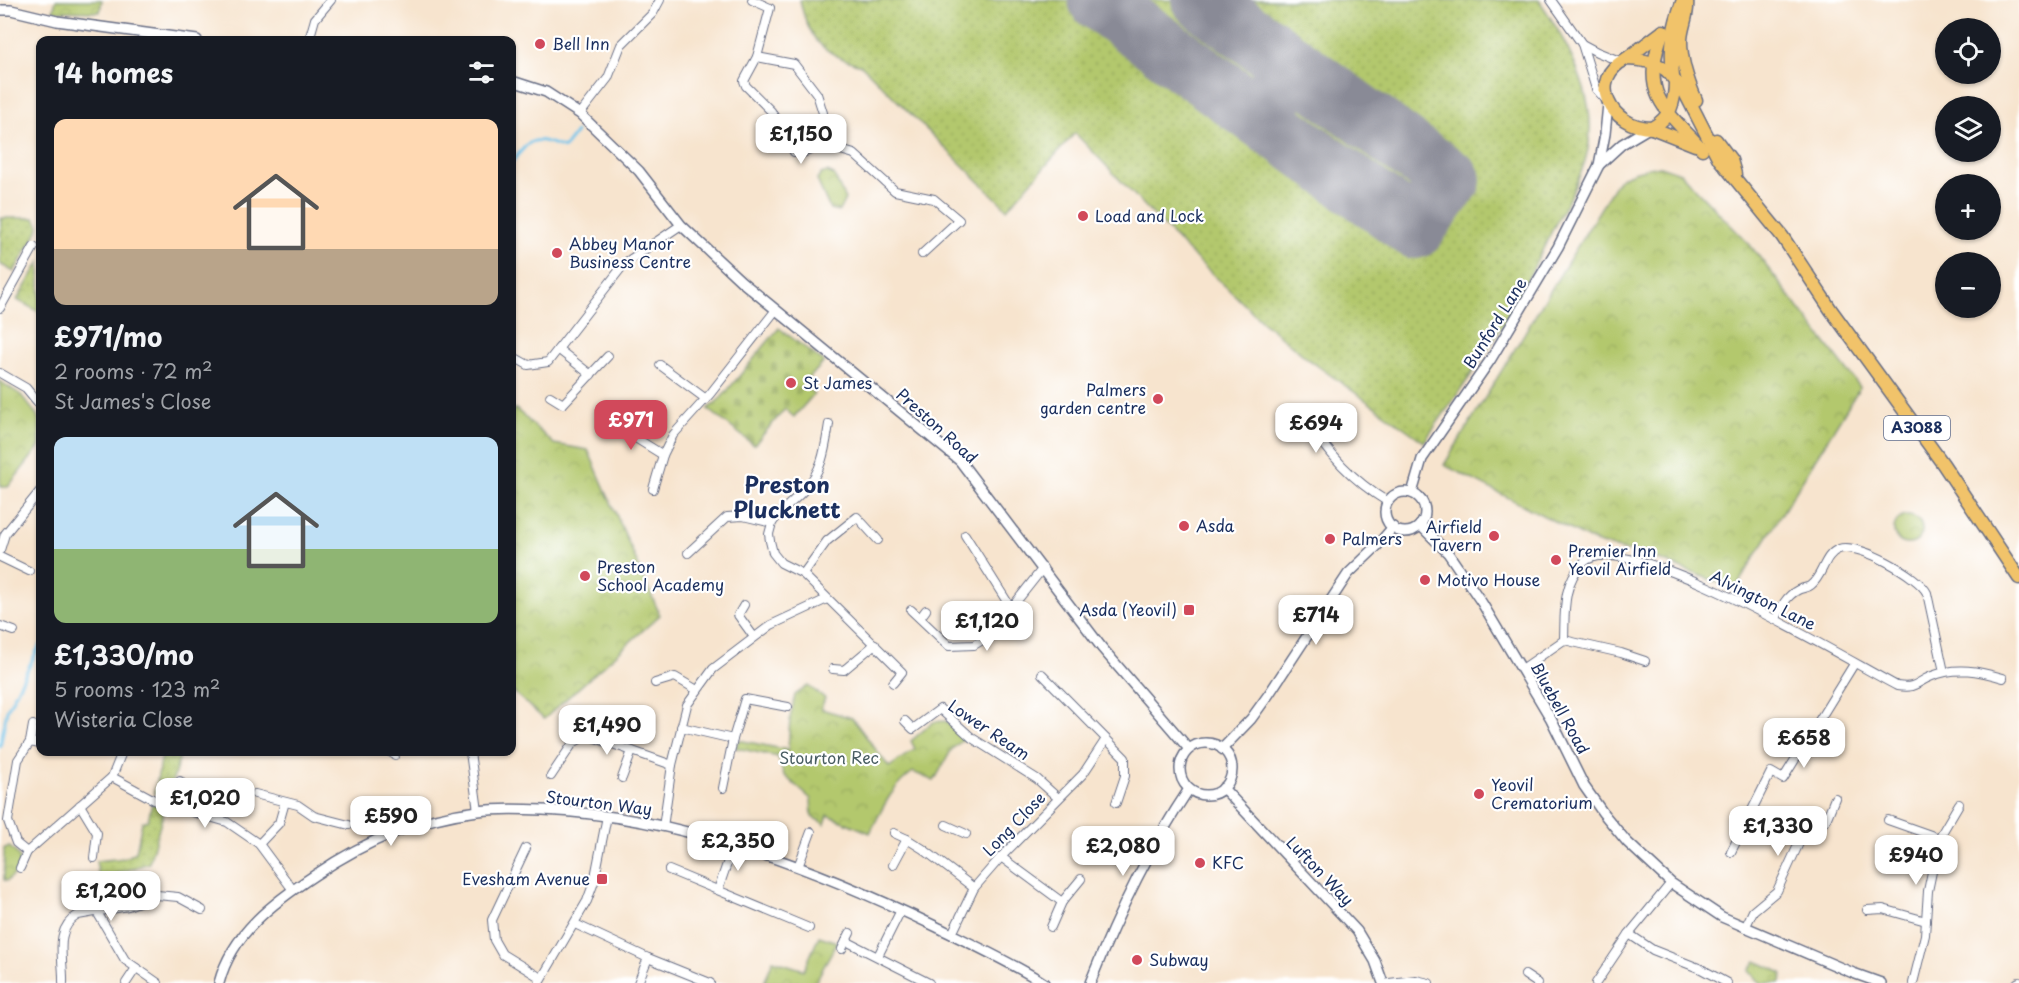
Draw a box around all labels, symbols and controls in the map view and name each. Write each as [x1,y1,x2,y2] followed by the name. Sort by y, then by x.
[1935,18,2001,318] map controls
[1935,18,2001,84] button: locate
[552,31,610,55] place label: Bell Inn
[533,37,547,51] marker: Bell Inn
[54,53,173,92] text: 14 homes
[465,56,498,89] icon: filters
[1935,96,2001,162] button: layers
[752,114,850,165] pin: £1,150
[770,118,832,148] text: £1,150
[222,158,330,266] icon: home
[1935,174,2001,240] button: +
[1095,203,1204,227] place label: Load and Lock
[1076,209,1090,223] marker: Load and Lock
[569,231,691,273] place label: Abbey Manor Business Centre
[550,246,564,260] marker: Abbey Manor Business Centre
[1935,252,2001,318] button: −
[1457,272,1532,373] street label: Bunford Lane
[54,317,162,356] text: £971/mo
[54,356,213,386] text: 2 rooms · 72 m²
[803,370,872,394] place label: St James
[784,376,798,390] marker: St James
[1040,377,1146,419] place label: Palmers garden centre
[892,382,984,468] street label: Preston Road
[54,386,211,416] text: St James's Close
[1151,392,1165,406] marker: Palmers garden centre
[595,400,667,451] pin: £971
[1280,403,1352,454] pin: £694
[608,404,654,434] text: £971
[1289,407,1343,437] text: £694
[1884,416,1950,440] road number: A3088
[733,467,841,525] district label: Preston Plucknett
[222,476,330,584] icon: home
[1196,513,1235,537] place label: Asda
[1426,514,1482,556] place label: Airfield Tavern
[1177,519,1191,533] marker: Asda
[1342,526,1402,550] place label: Palmers
[1487,529,1501,543] marker: Airfield Tavern
[1323,532,1337,546] marker: Palmers
[1568,538,1671,580] place label: Premier Inn Yeovil Airfield
[1549,553,1563,567] marker: Premier Inn Yeovil Airfield
[597,554,724,596] place label: Preston School Academy
[1706,563,1821,635] street label: Alvington Lane
[1437,567,1541,591] place label: Motivo House
[578,569,592,583] marker: Preston School Academy
[1418,573,1432,587] marker: Motivo House
[1280,595,1352,646] pin: £714
[1079,597,1177,621] place label: Asda (Yeovil)
[1292,599,1340,629] text: £714
[938,601,1036,652] pin: £1,120
[1182,603,1196,617] marker: Asda (Yeovil)
[955,605,1019,635] text: £1,120
[54,635,194,674] text: £1,330/mo
[1526,657,1596,758] street label: Bluebell Road
[54,674,220,704] text: 5 rooms · 123 m²
[944,693,1035,765] street label: Lower Ream
[54,704,193,734] text: Wisteria Close
[558,705,656,756] pin: £1,490
[573,709,641,739] text: £1,490
[1768,718,1840,769] pin: £658
[1777,722,1831,752] text: £658
[779,745,879,769] park label: Stourton Rec
[1491,772,1593,814] place label: Yeovil Crematorium
[156,778,254,829] pin: £1,020
[170,782,240,812] text: £1,020
[545,784,654,820] street label: Stourton Way
[976,786,1050,861] street label: Long Close
[1472,787,1486,801] marker: Yeovil Crematorium
[355,796,427,847] pin: £590
[364,800,418,830] text: £590
[1729,806,1827,857] pin: £1,330
[1743,810,1813,840] text: £1,330
[689,821,787,872] pin: £2,350
[701,825,775,855] text: £2,350
[1074,826,1172,877] pin: £2,080
[1086,830,1160,860] text: £2,080
[1281,830,1360,910] street label: Lufton Way
[1880,835,1952,886] pin: £940
[1889,839,1943,869] text: £940
[1212,850,1244,874] place label: KFC
[1193,856,1207,870] marker: KFC
[462,866,590,890] place label: Evesham Avenue
[62,871,160,922] pin: £1,200
[595,872,609,886] marker: Evesham Avenue
[75,875,147,905] text: £1,200
[1149,947,1208,971] place label: Subway
[1130,953,1144,967] marker: Subway

